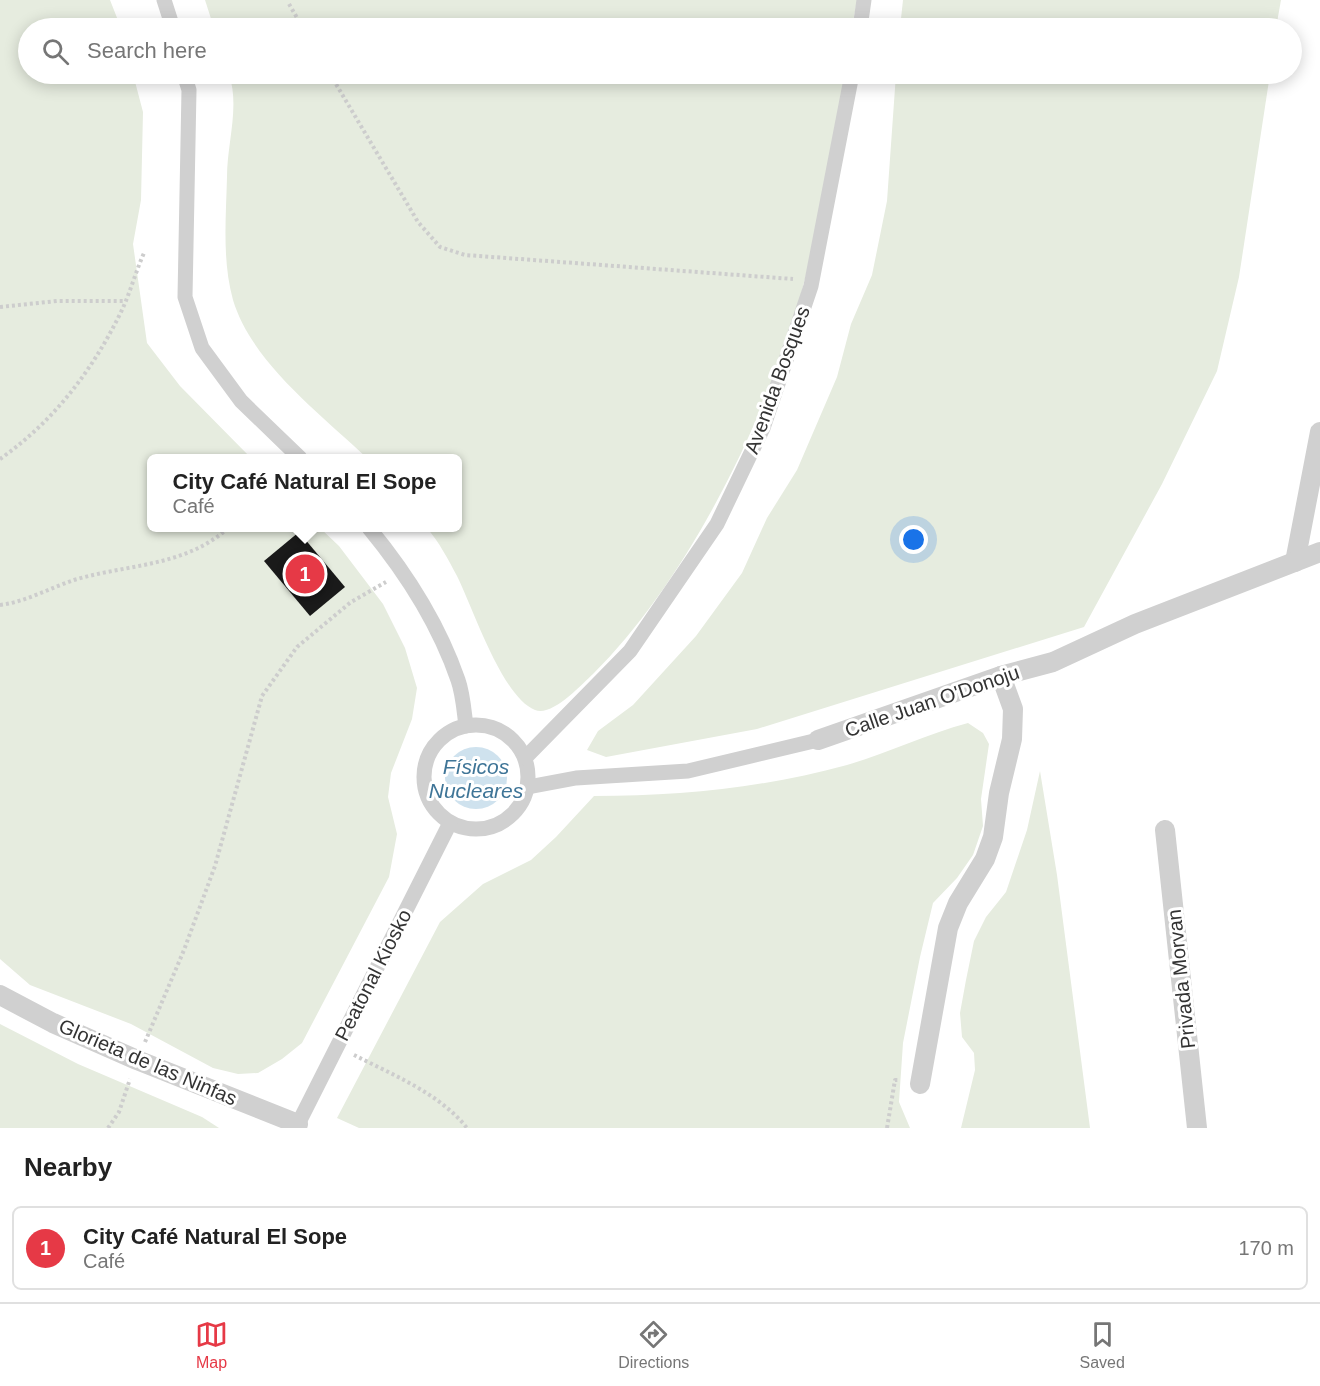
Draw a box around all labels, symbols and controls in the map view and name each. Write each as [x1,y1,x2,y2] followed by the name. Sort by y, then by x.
[18,18,1302,84] search box
[39,35,72,68] icon: search
[87,38,207,63] text: Search here
[740,303,814,457] street label: Avenida Bosques
[147,454,462,532] popup
[172,469,437,494] text: City Café Natural El Sope
[172,495,215,517] text: Café
[899,525,928,554] your location
[286,552,324,596] pin: 1
[842,661,1022,741] street label: Calle Juan O'Donoju
[429,755,524,802] water label: Físicos Nucleares
[330,906,416,1044] street label: Peatonal Kiosko
[1163,908,1199,1050] street label: Privada Morvan
[56,1015,240,1109] street label: Glorieta de las Ninfas
[24,1152,112,1182] text: Nearby
[83,1224,347,1249] text: City Café Natural El Sope
[40,1237,51,1259] text: 1
[1238,1237,1294,1259] text: 170 m
[83,1250,125,1272] text: Café
[195,1318,228,1372] tab: Map
[618,1318,689,1372] tab: Directions
[1080,1318,1125,1372] tab: Saved

